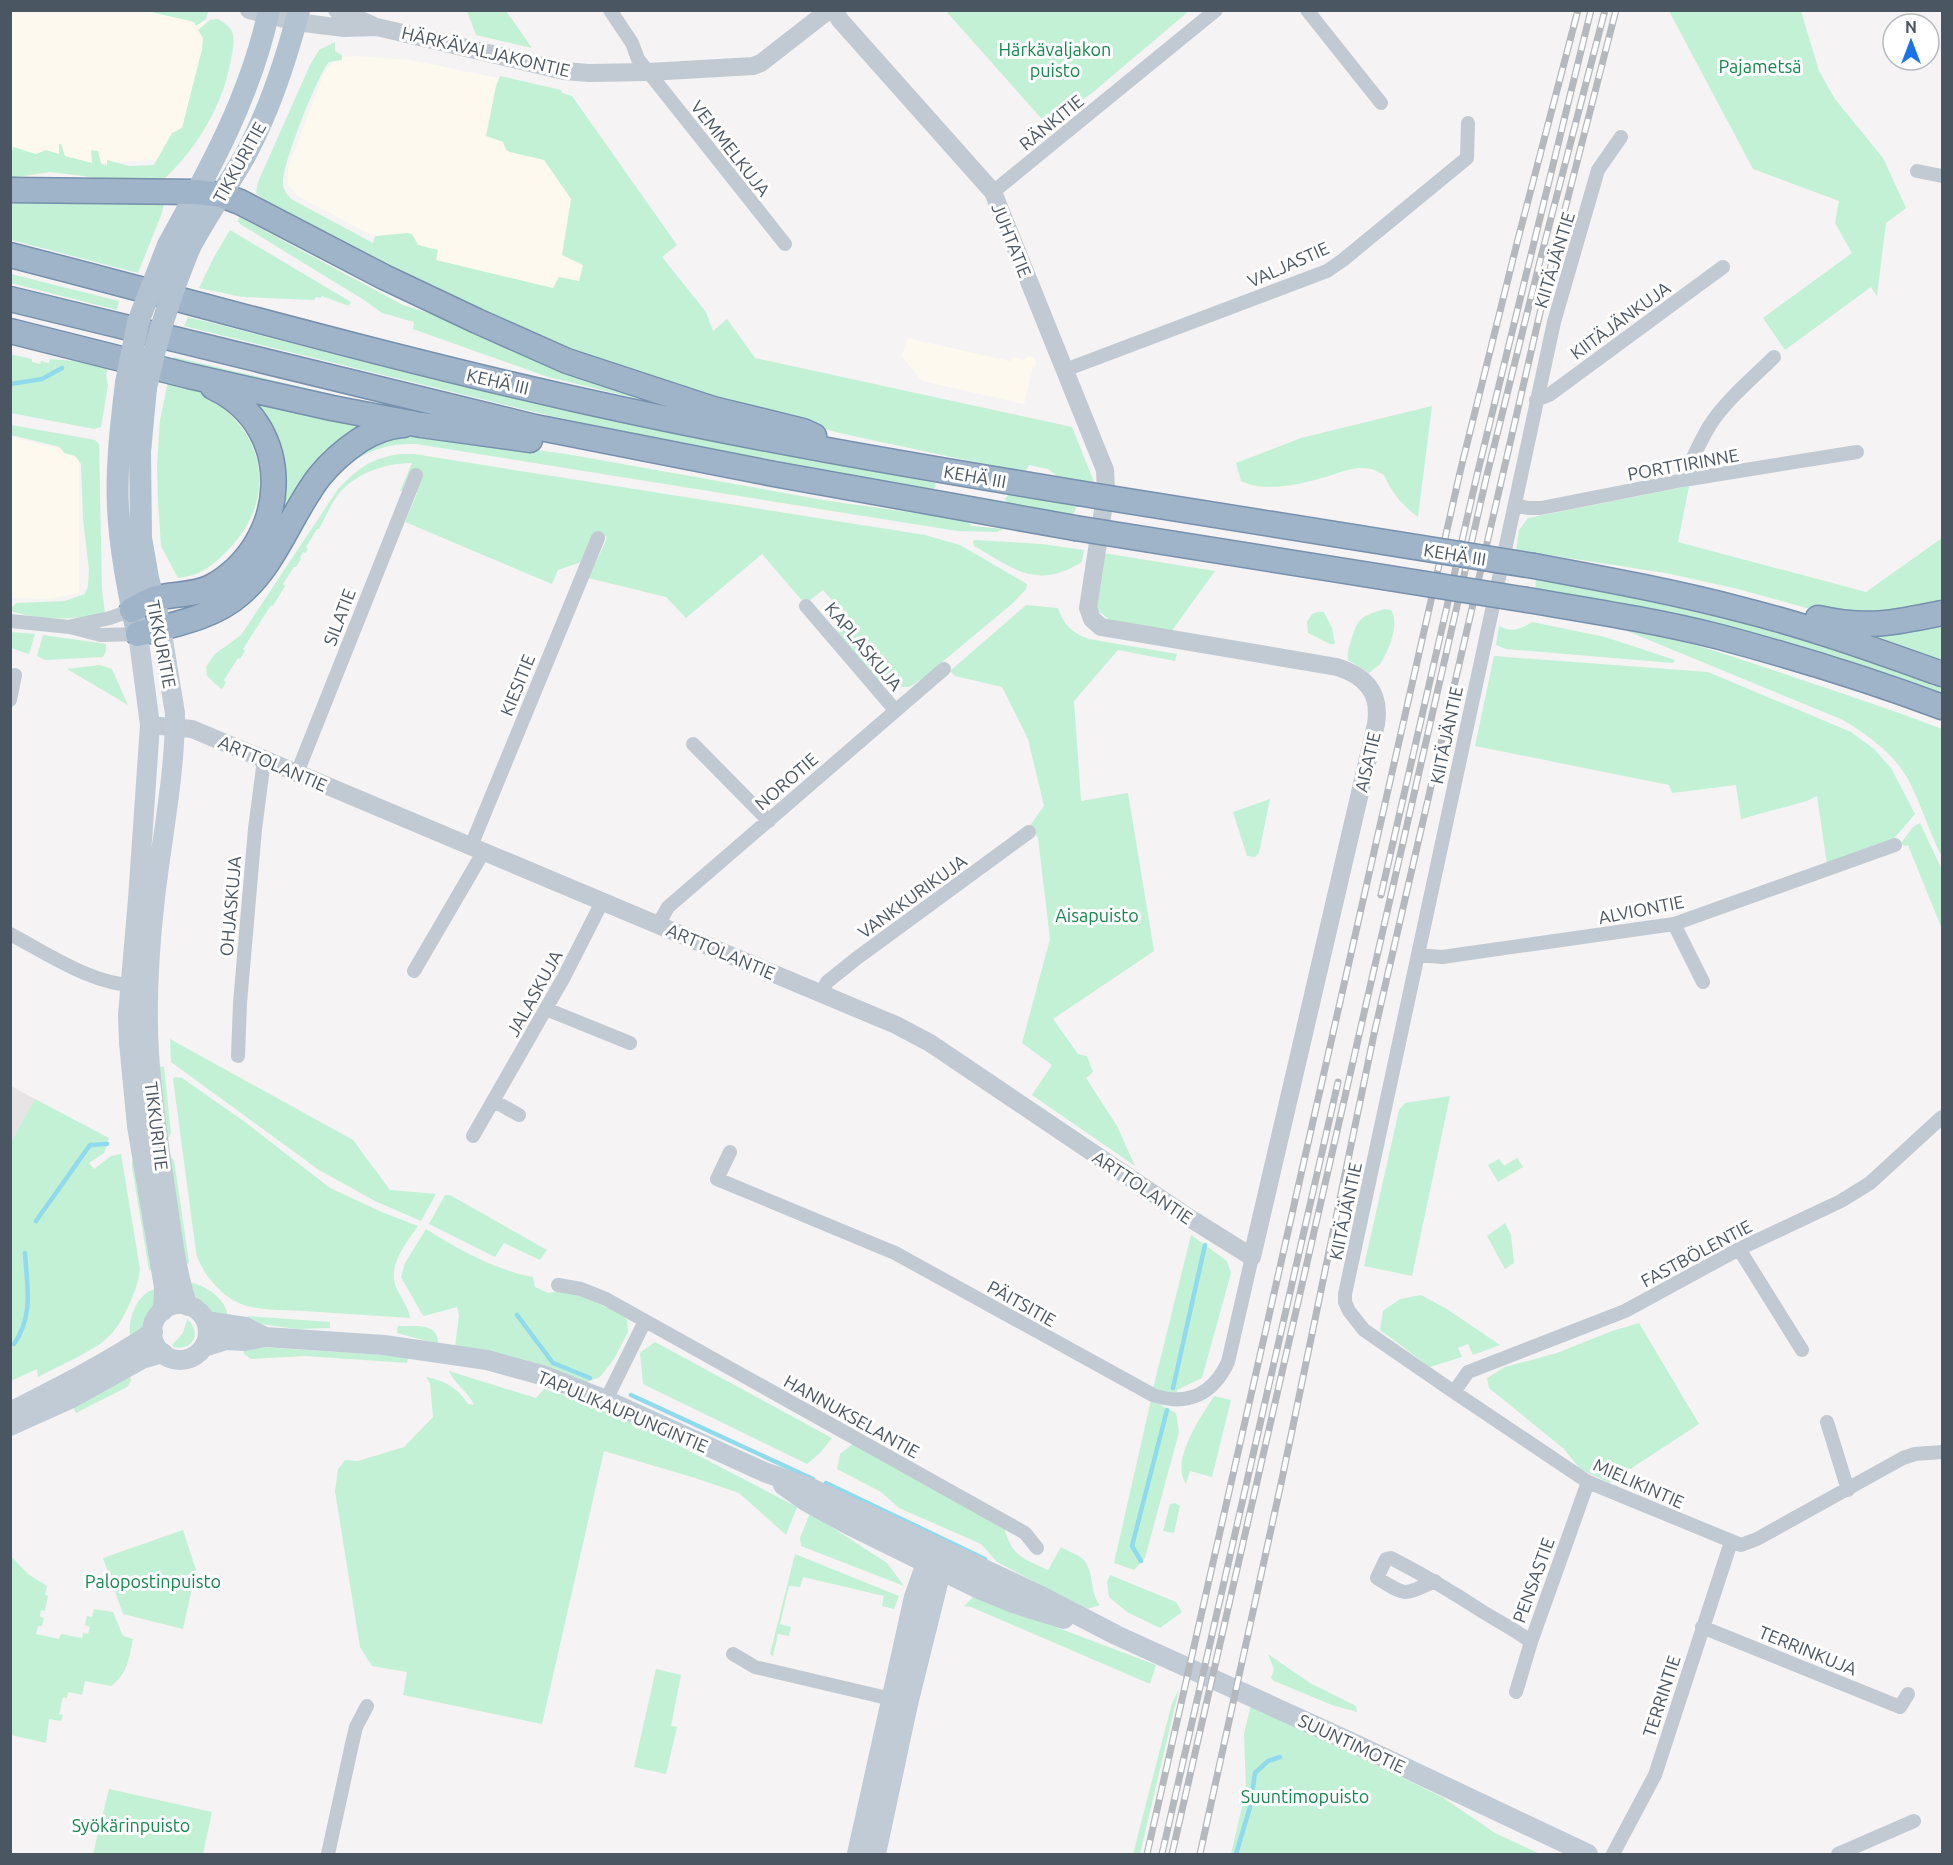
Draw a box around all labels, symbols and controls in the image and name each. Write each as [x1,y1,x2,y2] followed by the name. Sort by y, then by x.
[1881,12,1941,72] north arrow
[1905,18,1917,36] text: N
[400,22,572,80] street label: HÄRKÄVALJAKONTIE
[999,39,1111,80] park label: Härkävaljakon puisto
[1718,56,1802,76] park label: Pajametsä
[1015,90,1087,154] street label: RÄNKITIE
[687,96,775,200] street label: VEMMELKUJA
[209,118,269,206] street label: TIKKURITIE
[988,200,1036,280] street label: JUHTATIE
[1530,209,1578,311] street label: KIITÄJÄNTIE
[1244,237,1332,291] street label: VALJASTIE
[1566,277,1674,363] street label: KIITÄJÄNKUJA
[465,364,531,398] street label: KEHÄ III
[1626,444,1740,484] street label: PORTTIRINNE
[942,461,1008,491] street label: KEHÄ III
[1422,539,1488,569] street label: KEHÄ III
[319,586,359,648] street label: SILATIE
[144,598,180,690] street label: TIKKURITIE
[821,598,907,694] street label: KAPLASKUJA
[496,651,538,719] street label: KIESITIE
[1426,684,1466,786] street label: KIITÄJÄNTIE
[1350,730,1384,794] street label: AISATIE
[216,731,330,795] street label: ARTTOLANTIE
[751,748,821,814] street label: NOROTIE
[854,850,970,942] street label: VANKKURIKUJA
[216,855,244,957] street label: OHJASKUJA
[1596,891,1686,927] street label: ALVIONTIE
[1055,905,1139,925] park label: Aisapuisto
[664,919,778,983] street label: ARTTOLANTIE
[502,946,566,1040] street label: JALASKUJA
[142,1080,172,1172] street label: TIKKURITIE
[1089,1146,1197,1228] street label: ARTTOLANTIE
[1325,1160,1365,1262] street label: KIITÄJÄNTIE
[1637,1215,1755,1291] street label: FASTBÖLENTIE
[984,1276,1060,1330] street label: PÄITSITIE
[535,1366,711,1456] street label: TAPULIKAUPUNGINTIE
[781,1370,923,1462] street label: HANNUKSELANTIE
[1591,1454,1687,1512] street label: MIELIKINTIE
[1508,1535,1558,1625] street label: PENSASTIE
[85,1571,221,1591] park label: Palopostinpuisto
[1756,1621,1860,1679] street label: TERRINKUJA
[1638,1653,1684,1739] street label: TERRINTIE
[1295,1710,1409,1776] street label: SUUNTIMOTIE
[1241,1786,1369,1806] park label: Suuntimopuisto
[72,1815,190,1835] park label: Syökärinpuisto

